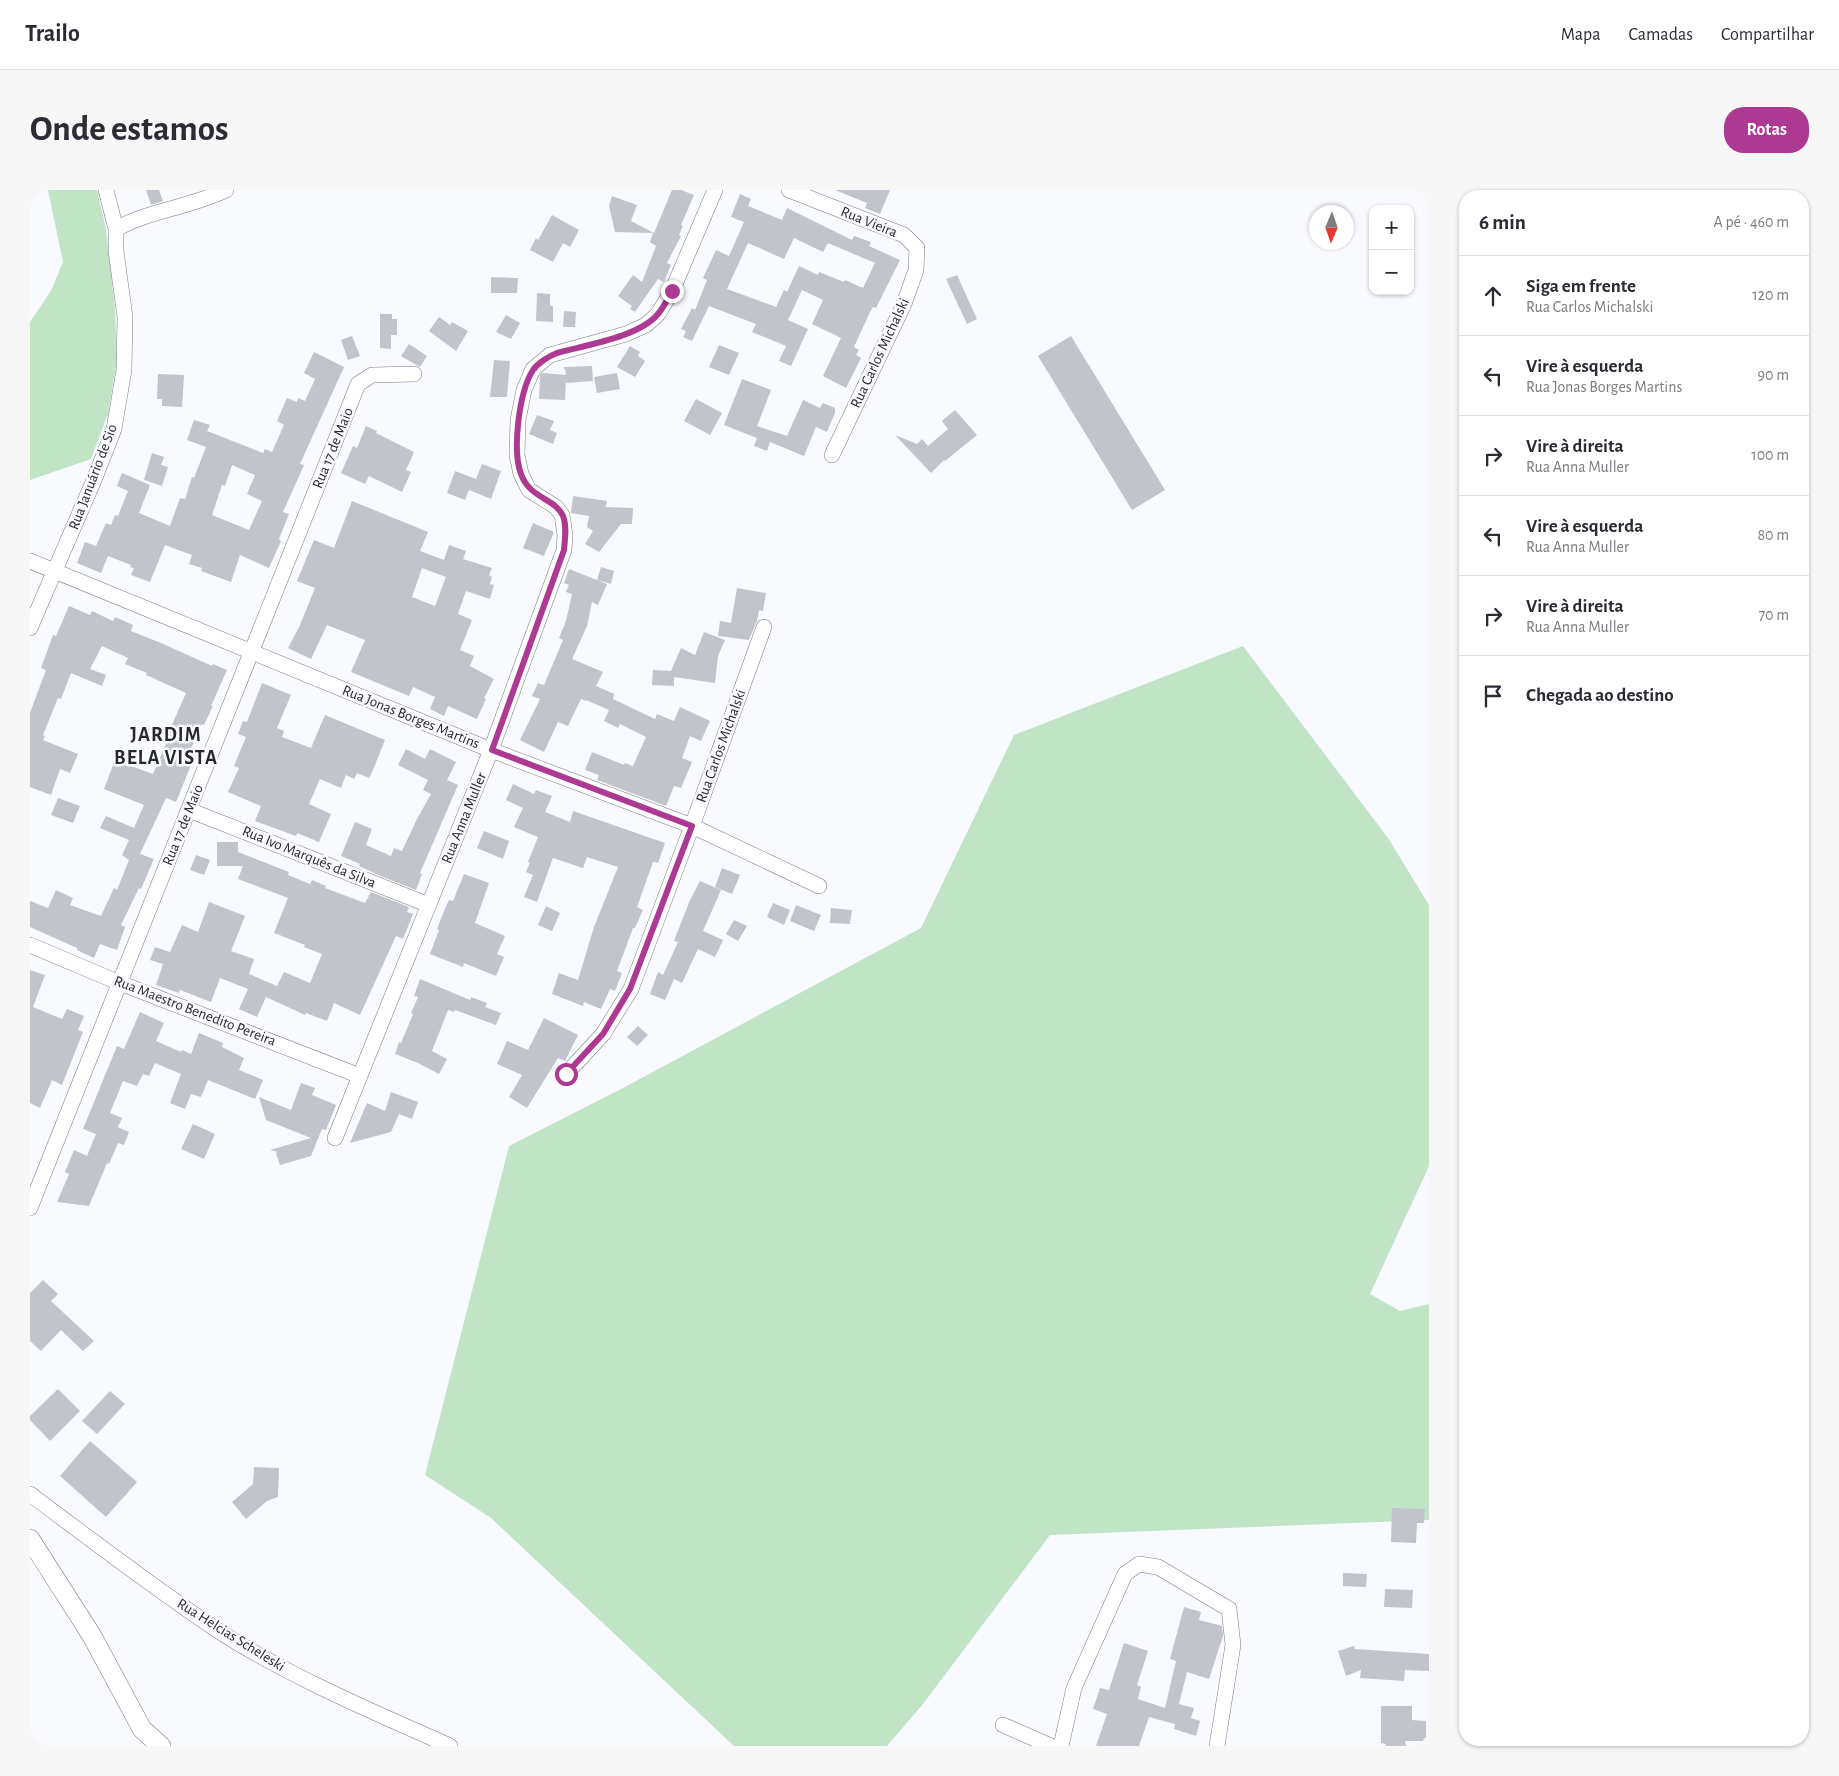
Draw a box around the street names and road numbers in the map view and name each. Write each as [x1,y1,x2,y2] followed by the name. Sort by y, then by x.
[839,204,899,240] street label: Rua Vieira
[848,296,912,410] street label: Rua Carlos Michalski
[310,405,356,491] street label: Rua 17 de Maio
[66,422,120,532] street label: Rua Januário de Sio
[340,683,482,751] street label: Rua Jonas Borges Martins
[694,687,748,805] street label: Rua Carlos Michalski
[439,770,489,866] street label: Rua Anna Muller
[160,782,206,868] street label: Rua 17 de Maio
[240,823,378,891] street label: Rua Ivo Marquês da Silva
[112,973,278,1049] street label: Rua Maestro Benedito Pereira
[174,1596,288,1674] street label: Rua Helcias Scheleski

